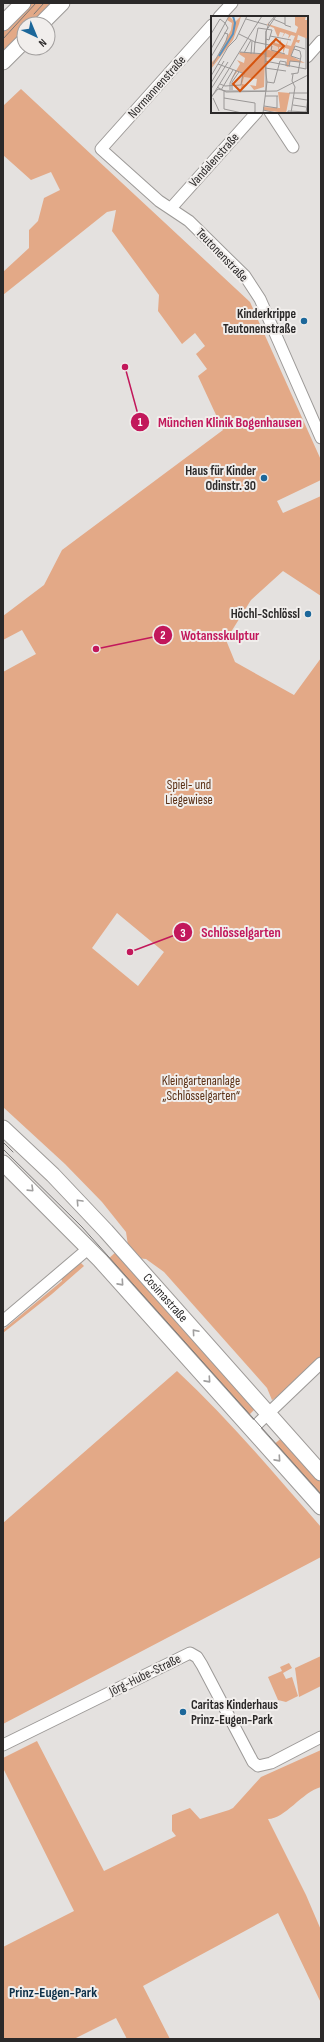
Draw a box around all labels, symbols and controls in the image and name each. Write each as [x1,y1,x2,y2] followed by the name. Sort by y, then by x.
[16,16,56,56] north arrow
[211,16,308,113] inset map
[36,36,49,50] text: N
[125,52,189,122] street label: Normannenstraße
[185,130,243,190] street label: Vandalenstraße
[192,225,252,285] street label: Teutonenstraße
[223,306,296,337] place label: Kinderkrippe Teutonenstraße
[299,316,309,326] marker: Kinderkrippe Teutonenstraße
[130,409,310,435] callout: München Klinik Bogenhausen
[158,414,302,431] text: München Klinik Bogenhausen
[138,415,143,430] text: 1
[185,463,256,494] place label: Haus für Kinder Odinstr. 30
[259,473,269,483] marker: Haus für Kinder Odinstr. 30
[231,606,300,622] place label: Höchl-Schlössl
[303,609,313,619] marker: Höchl-Schlössl
[153,622,268,648] callout: Wotansskulptur
[181,627,260,644] text: Wotansskulptur
[160,628,166,643] text: 2
[165,777,213,808] park label: Spiel- und Liegewiese
[173,919,289,945] callout: Schlösselgarten
[201,924,281,941] text: Schlösselgarten
[180,926,186,941] text: 3
[162,1073,240,1104] park label: Kleingartenanlage „Schlösselgarten“
[26,1185,34,1192] one-way arrow
[77,1199,84,1207] one-way arrow
[139,1270,191,1325] street label: Cosimastraße
[117,1278,124,1286] one-way arrow
[193,1330,200,1337] one-way arrow
[203,1375,211,1383] one-way arrow
[273,1454,280,1461] one-way arrow
[106,1651,183,1700] street label: Jörg-Hube-Straße
[191,1697,278,1728] place label: Caritas Kinderhaus Prinz-Eugen-Park
[178,1707,188,1717] marker: Caritas Kinderhaus Prinz-Eugen-Park
[9,1984,97,2001] district label: Prinz-Eugen-Park

